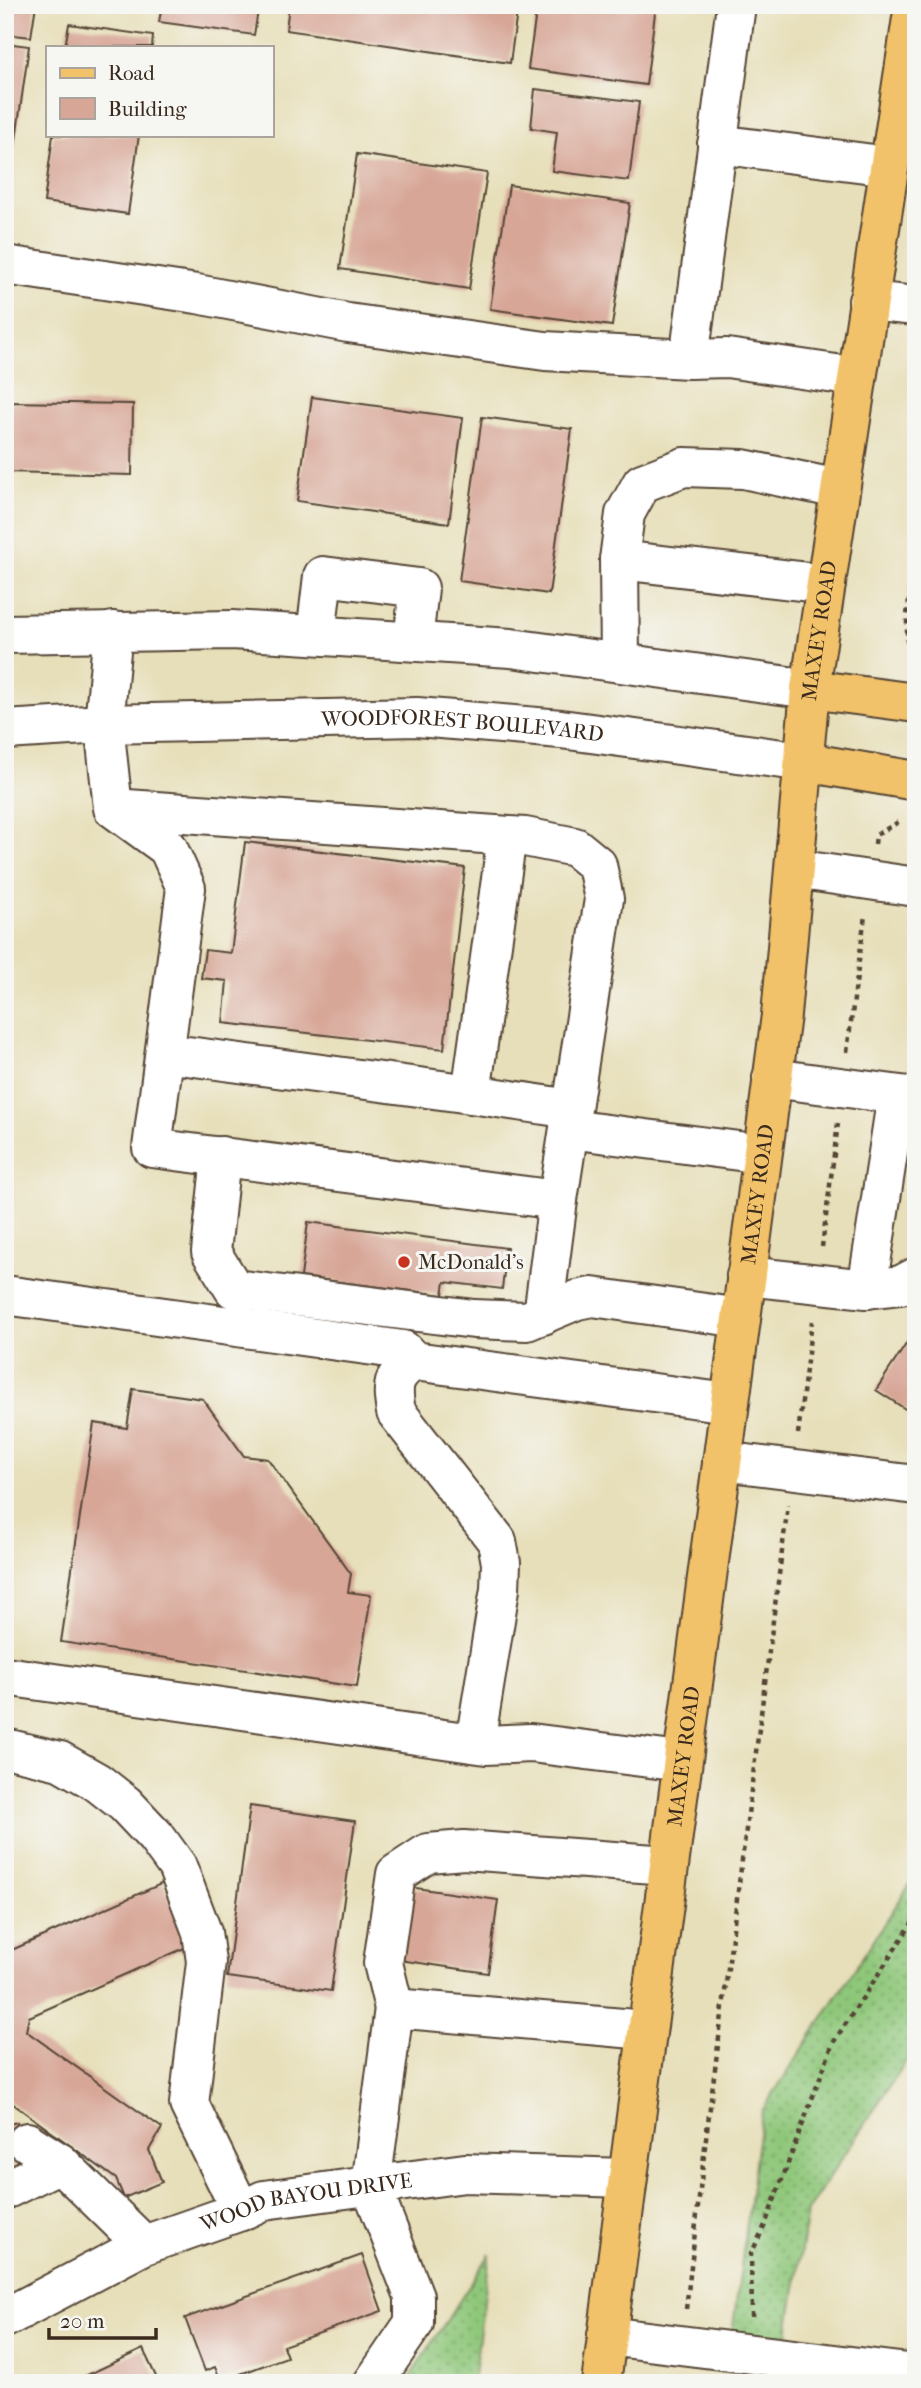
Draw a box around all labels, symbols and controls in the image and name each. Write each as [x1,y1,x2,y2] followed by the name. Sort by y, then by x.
[46,46,273,136] legend
[108,61,155,85] text: Road
[108,97,187,121] text: Building
[797,559,841,702] street label: MAXEY ROAD
[320,705,605,747] street label: WOODFOREST BOULEVARD
[736,1123,779,1266] street label: MAXEY ROAD
[418,1250,524,1274] place label: McDonald's
[396,1254,412,1270] marker: McDonald's
[662,1685,705,1828] street label: MAXEY ROAD
[196,2168,414,2237] street label: WOOD BAYOU DRIVE
[49,2297,156,2341] scale bar
[60,2309,105,2333] text: 20 m

